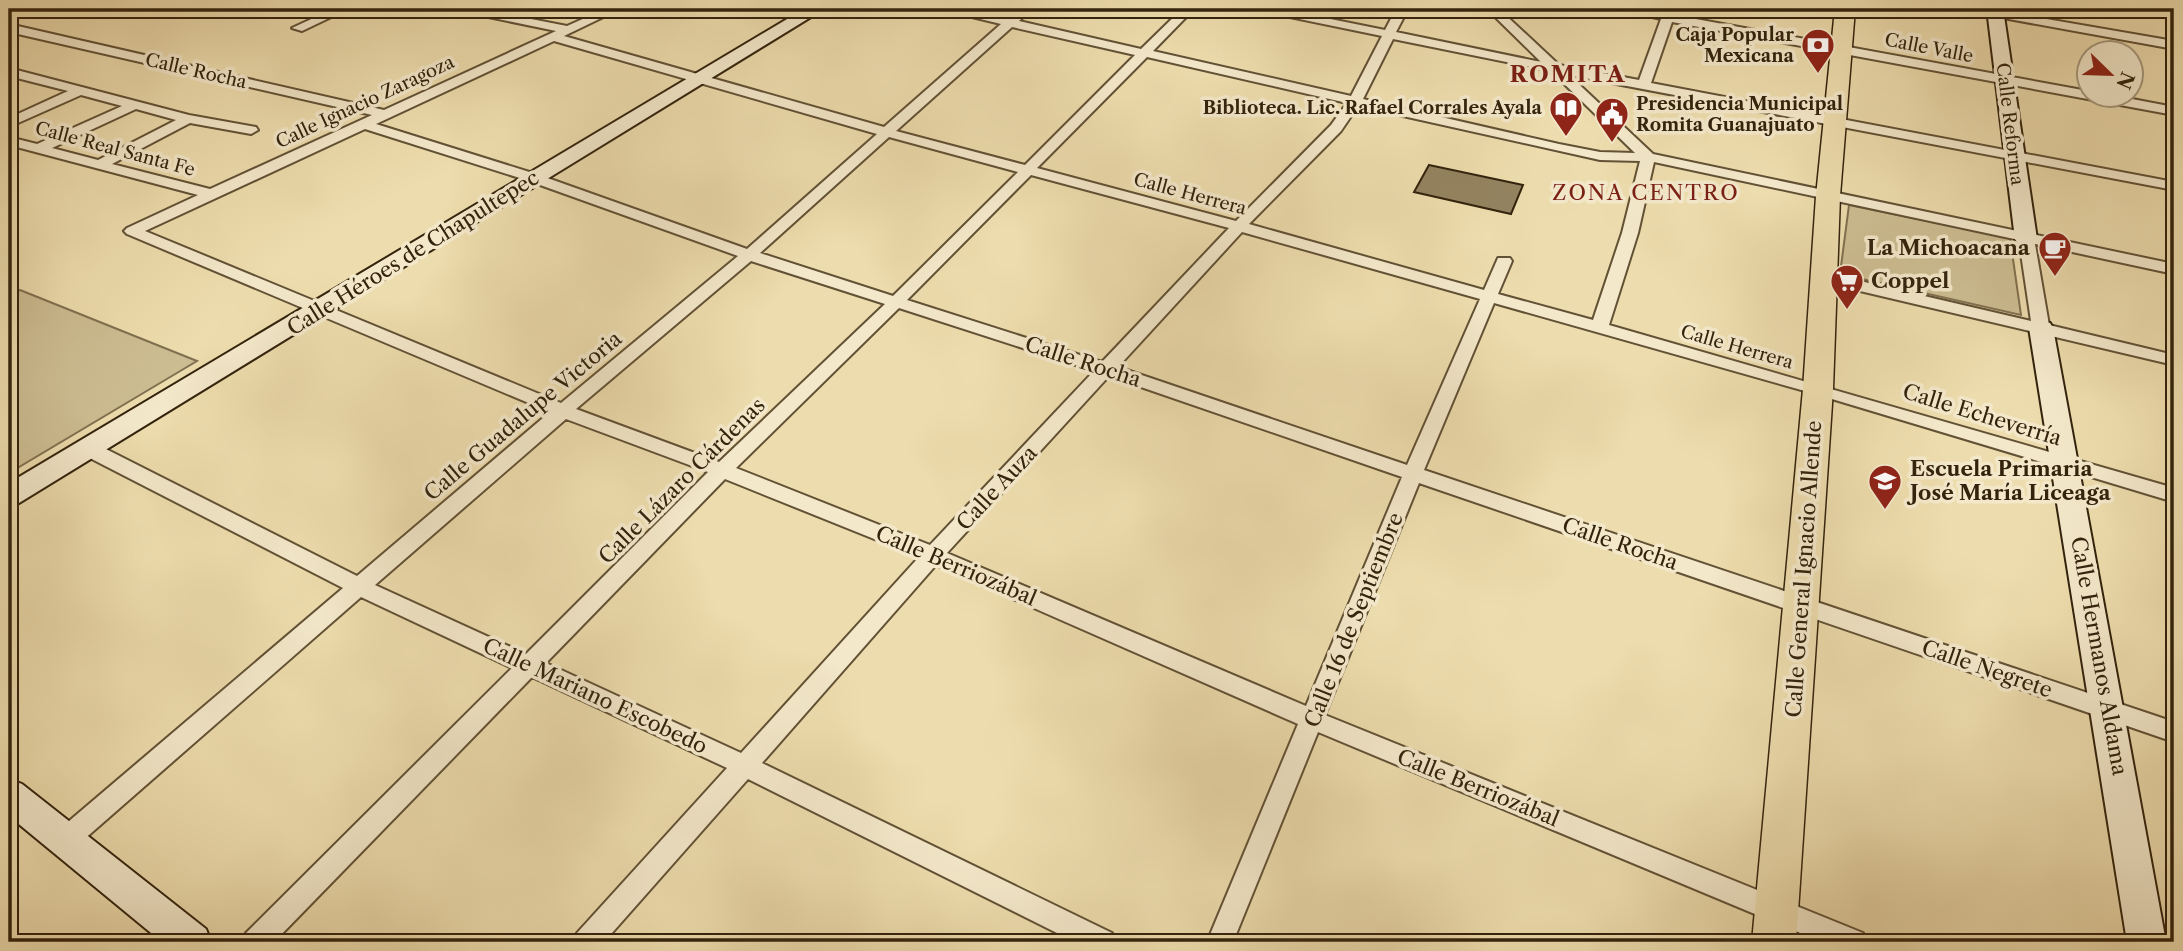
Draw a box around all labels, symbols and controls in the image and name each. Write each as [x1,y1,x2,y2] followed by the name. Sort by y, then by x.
[1676,24,1795,67] place label: Caja Popular Mexicana
[1799,26,1837,75] bank icon: Caja Popular Mexicana
[1883,29,1975,67] street label: Calle Valle
[2074,38,2144,108] north arrow
[143,49,249,93] street label: Calle Rocha
[272,51,458,153] street label: Calle Ignacio Zaragoza
[1509,60,1627,88] district label: ROMITA
[1992,62,2028,187] street label: Calle Reforma
[2111,68,2139,93] text: N
[1547,89,1585,138] library icon: Biblioteca. Lic. Rafael Corrales Ayala
[1636,93,1843,136] place label: Presidencia Municipal Romita Guanajuato
[1593,95,1631,144] public building icon: Presidencia Municipal Romita Guanajuato
[1203,97,1543,119] place label: Biblioteca. Lic. Rafael Corrales Ayala
[33,117,197,181] street label: Calle Real Santa Fe
[282,165,543,341] street label: Calle Héroes de Chapultepec
[1131,168,1249,220] street label: Calle Herrera
[1552,180,1740,205] district label: ZONA CENTRO
[2036,229,2074,278] cafe icon: La Michoacana
[1867,235,2031,260] place label: La Michoacana
[1828,262,1866,311] supermarket icon: Coppel
[1871,268,1949,293] place label: Coppel
[1678,320,1796,374] street label: Calle Herrera
[419,325,627,505] street label: Calle Guadalupe Victoria
[1022,331,1145,392] street label: Calle Rocha
[1900,378,2065,451] street label: Calle Echeverría
[593,392,770,569] street label: Calle Lázaro Cárdenas
[1781,420,1826,718] street label: Calle General Ignacio Allende
[951,440,1043,535] street label: Calle Auza
[1906,456,2111,505] place label: Escuela Primaria José María Liceaga
[1866,462,1904,511] school or university icon: Escuela Primaria José María Liceaga
[1299,509,1408,731] street label: Calle 16 de Septiembre
[1559,512,1682,575] street label: Calle Rocha
[872,520,1040,611] street label: Calle Berriozábal
[2066,535,2133,778] street label: Calle Hermanos Aldama
[479,632,711,759] street label: Calle Mariano Escobedo
[1919,635,2056,703] street label: Calle Negrete
[1394,744,1563,831] street label: Calle Berriozábal

